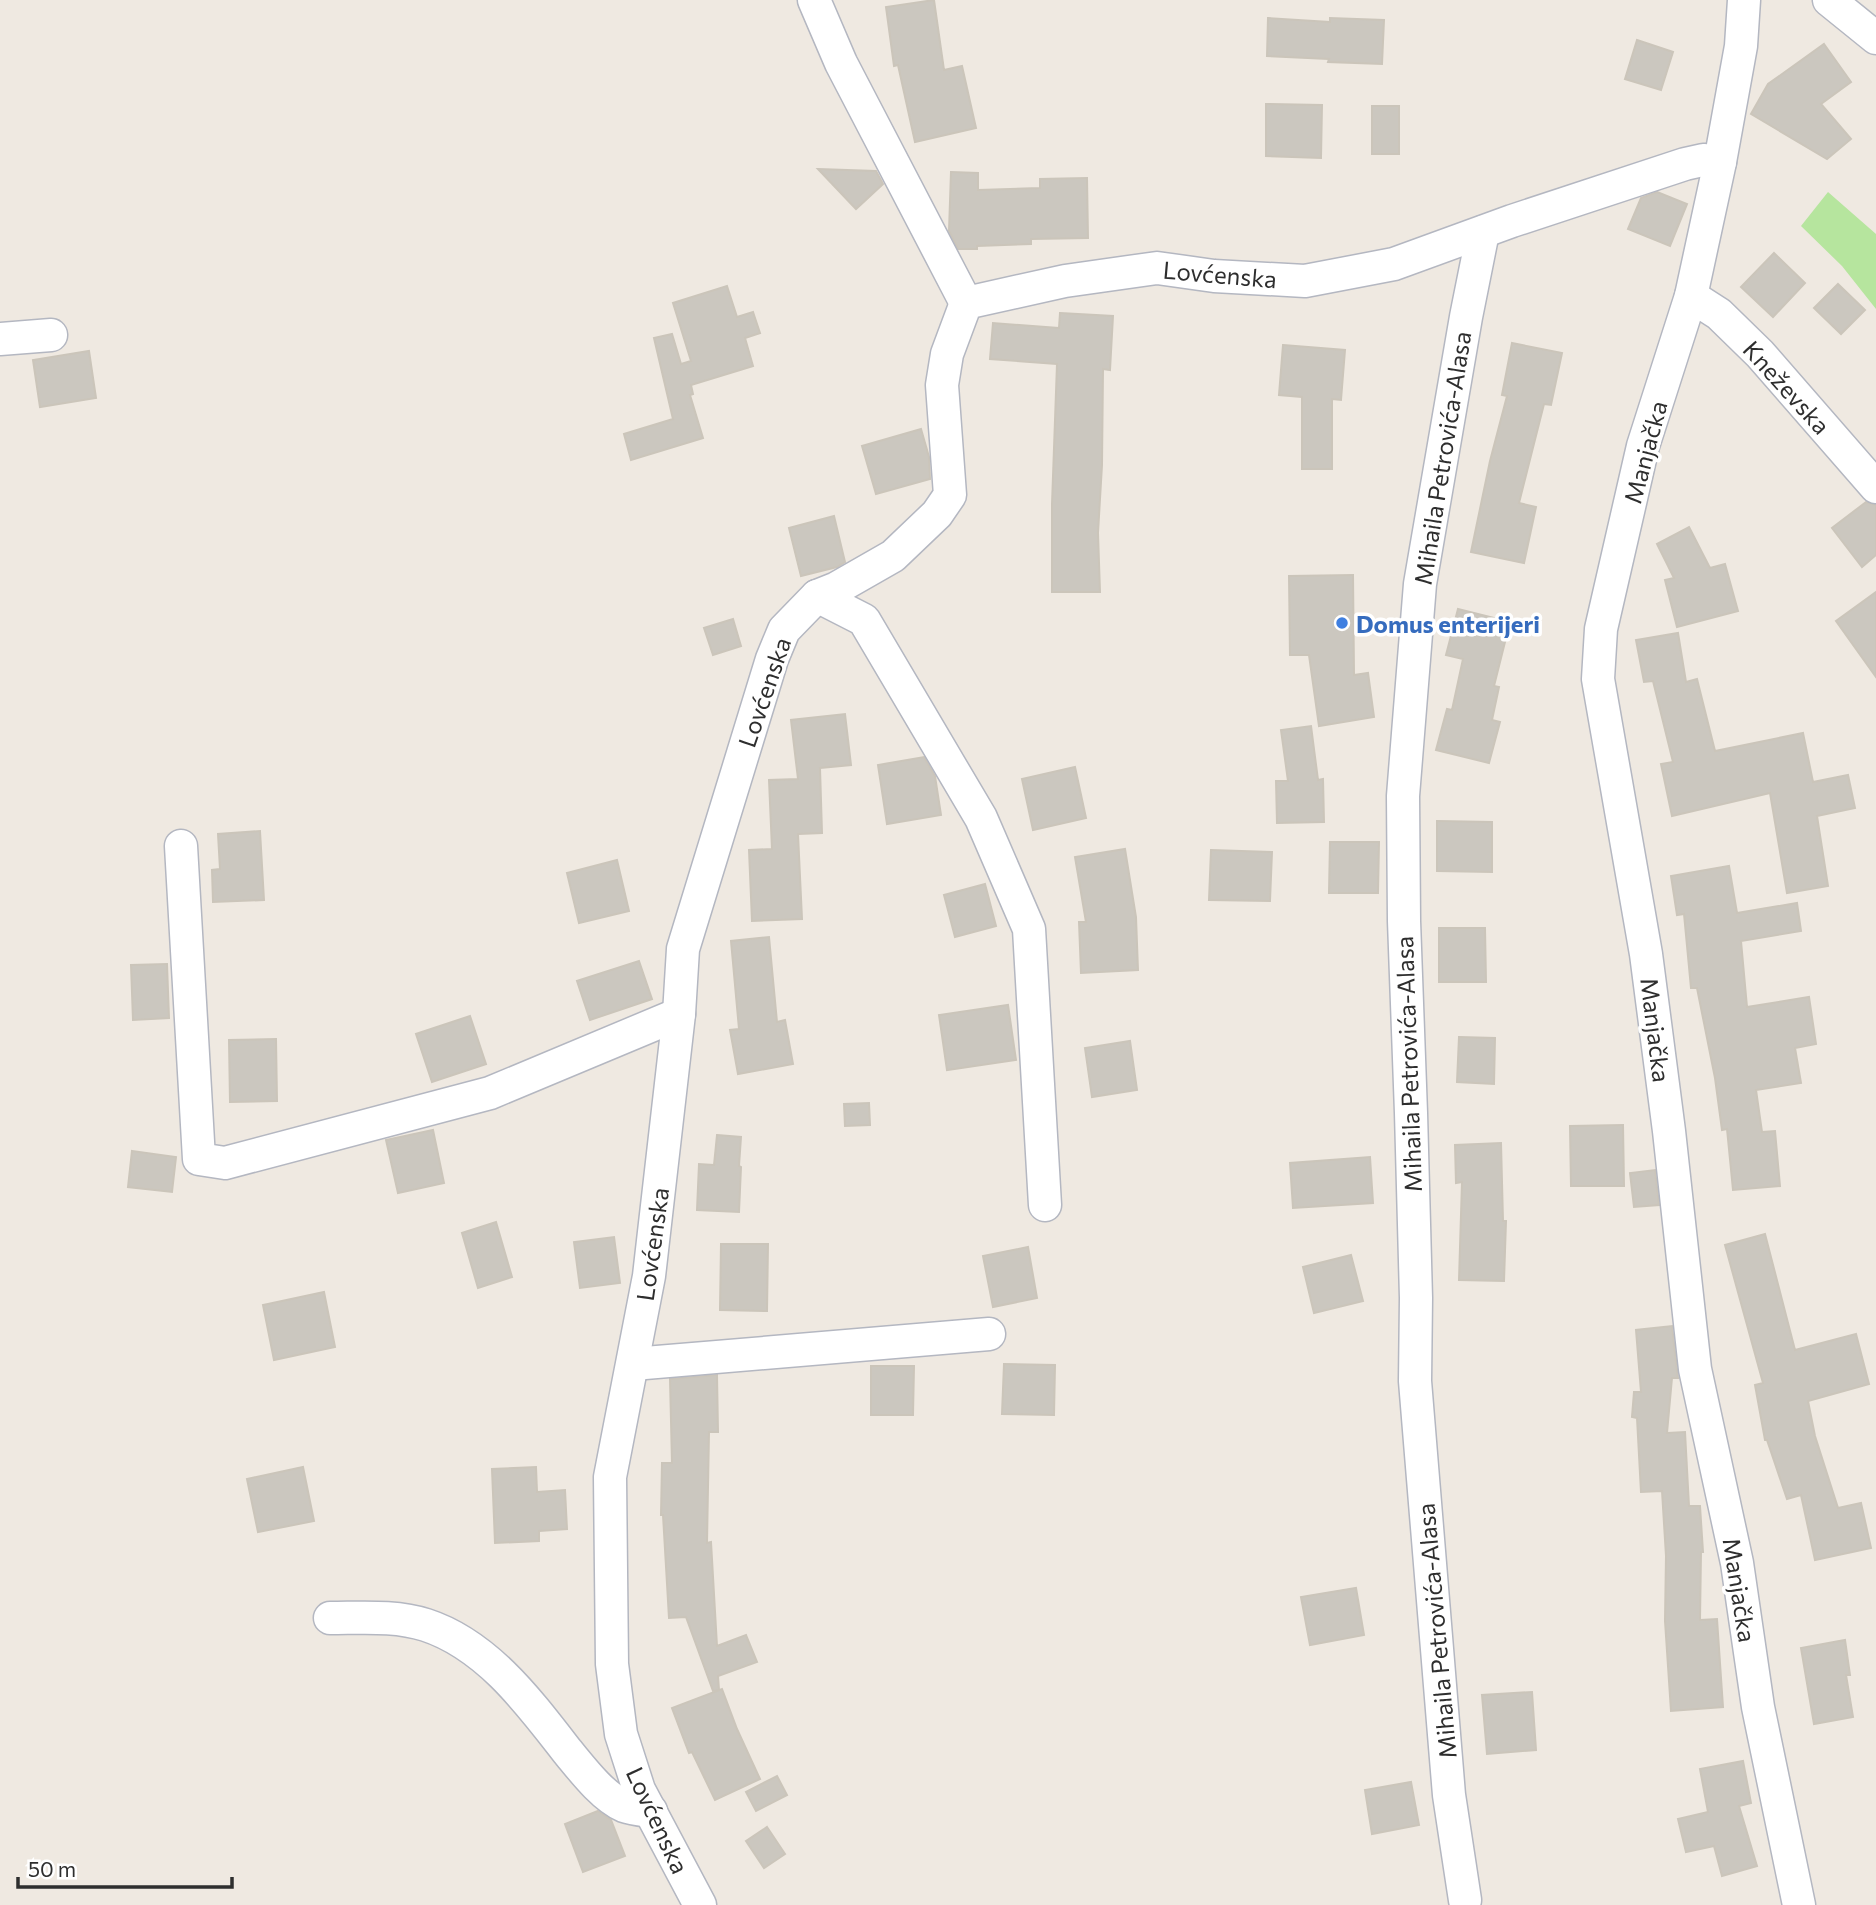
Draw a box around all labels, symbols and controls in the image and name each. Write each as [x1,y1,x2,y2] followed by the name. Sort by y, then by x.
[1162,255,1278,293] street label: Lovćenska
[1408,329,1476,587] street label: Mihaila Petrovića-Alasa
[1738,334,1836,440] street label: Kneževska
[1617,397,1673,507] street label: Manjačka
[1356,609,1540,638] place label: Domus enterijeri
[1334,615,1350,631] marker: Domus enterijeri
[732,633,796,751] street label: Lovćenska
[1389,935,1427,1193] street label: Mihaila Petrovića-Alasa
[1635,976,1677,1084] street label: Manjačka
[630,1185,674,1303] street label: Lovćenska
[1410,1502,1462,1760] street label: Mihaila Petrovića-Alasa
[1717,1536,1763,1644] street label: Manjačka
[621,1762,695,1878] street label: Lovćenska
[18,1846,231,1890] scale bar
[28,1856,76,1881] text: 50 m

